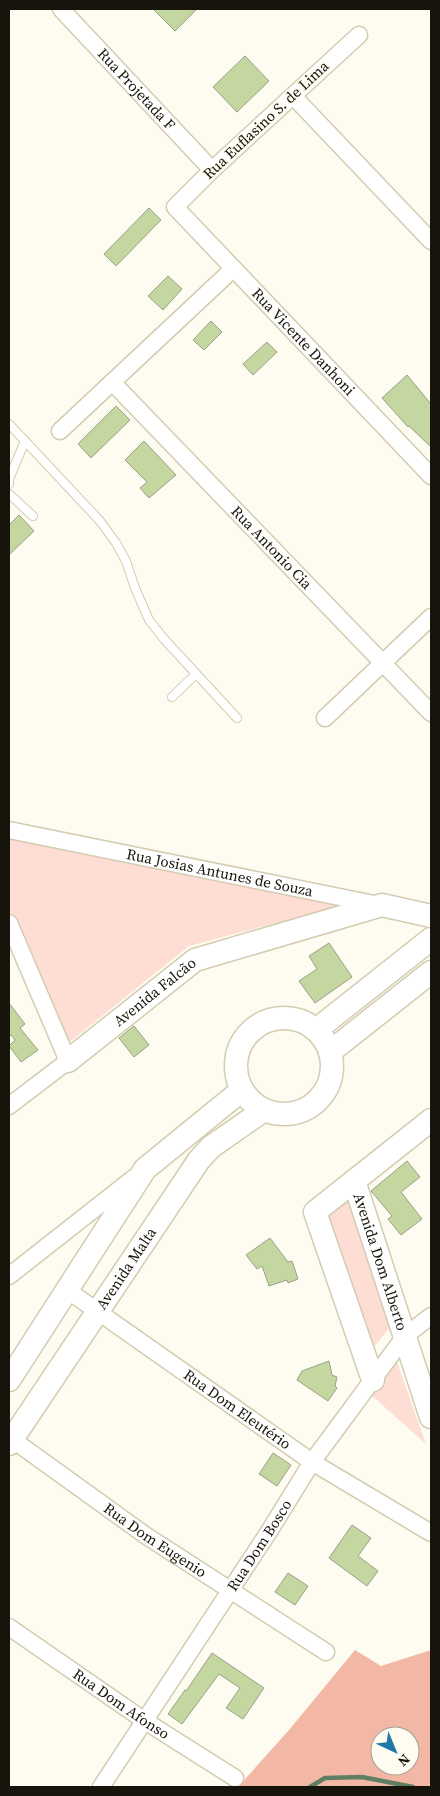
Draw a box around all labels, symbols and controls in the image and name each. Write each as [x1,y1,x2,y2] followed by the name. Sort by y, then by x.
[93,43,180,135] street label: Rua Projetada F
[198,55,333,184] street label: Rua Euflasino S. de Lima
[247,283,360,400] street label: Rua Vicente Danhoni
[227,501,317,594] street label: Rua Antonio Cia
[125,843,315,901] street label: Rua Josias Antunes de Souza
[109,952,200,1031] street label: Avenida Falcão
[349,1190,413,1333] street label: Avenida Dom Alberto
[91,1223,161,1314] street label: Avenida Malta
[180,1364,296,1454] street label: Rua Dom Eleutério
[222,1495,296,1595] street label: Rua Dom Bosco
[100,1498,211,1582] street label: Rua Dom Eugenio
[69,1663,174,1744] street label: Rua Dom Afonso
[370,1726,420,1776] north arrow
[393,1750,415,1771] text: N

